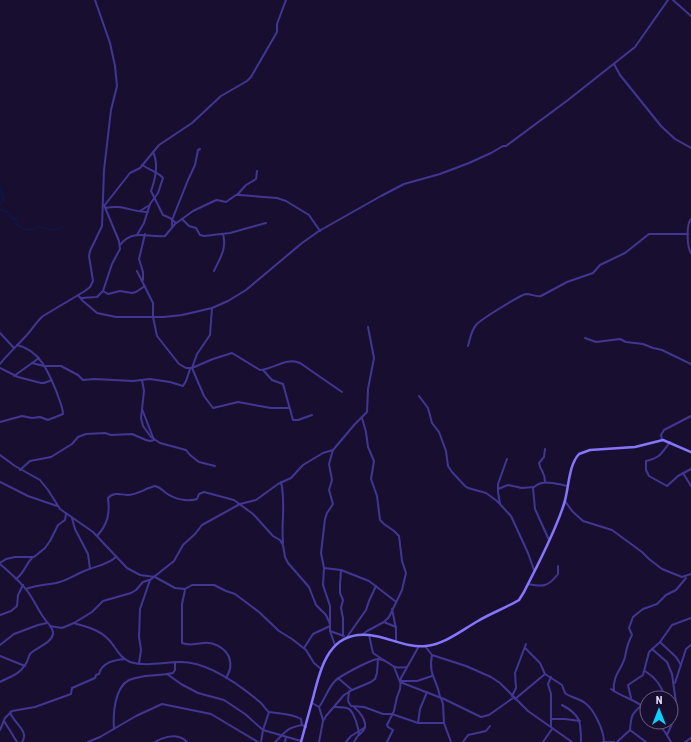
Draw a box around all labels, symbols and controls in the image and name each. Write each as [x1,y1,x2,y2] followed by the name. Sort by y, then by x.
[639,690,679,730] north arrow
[656,694,663,707] text: N

